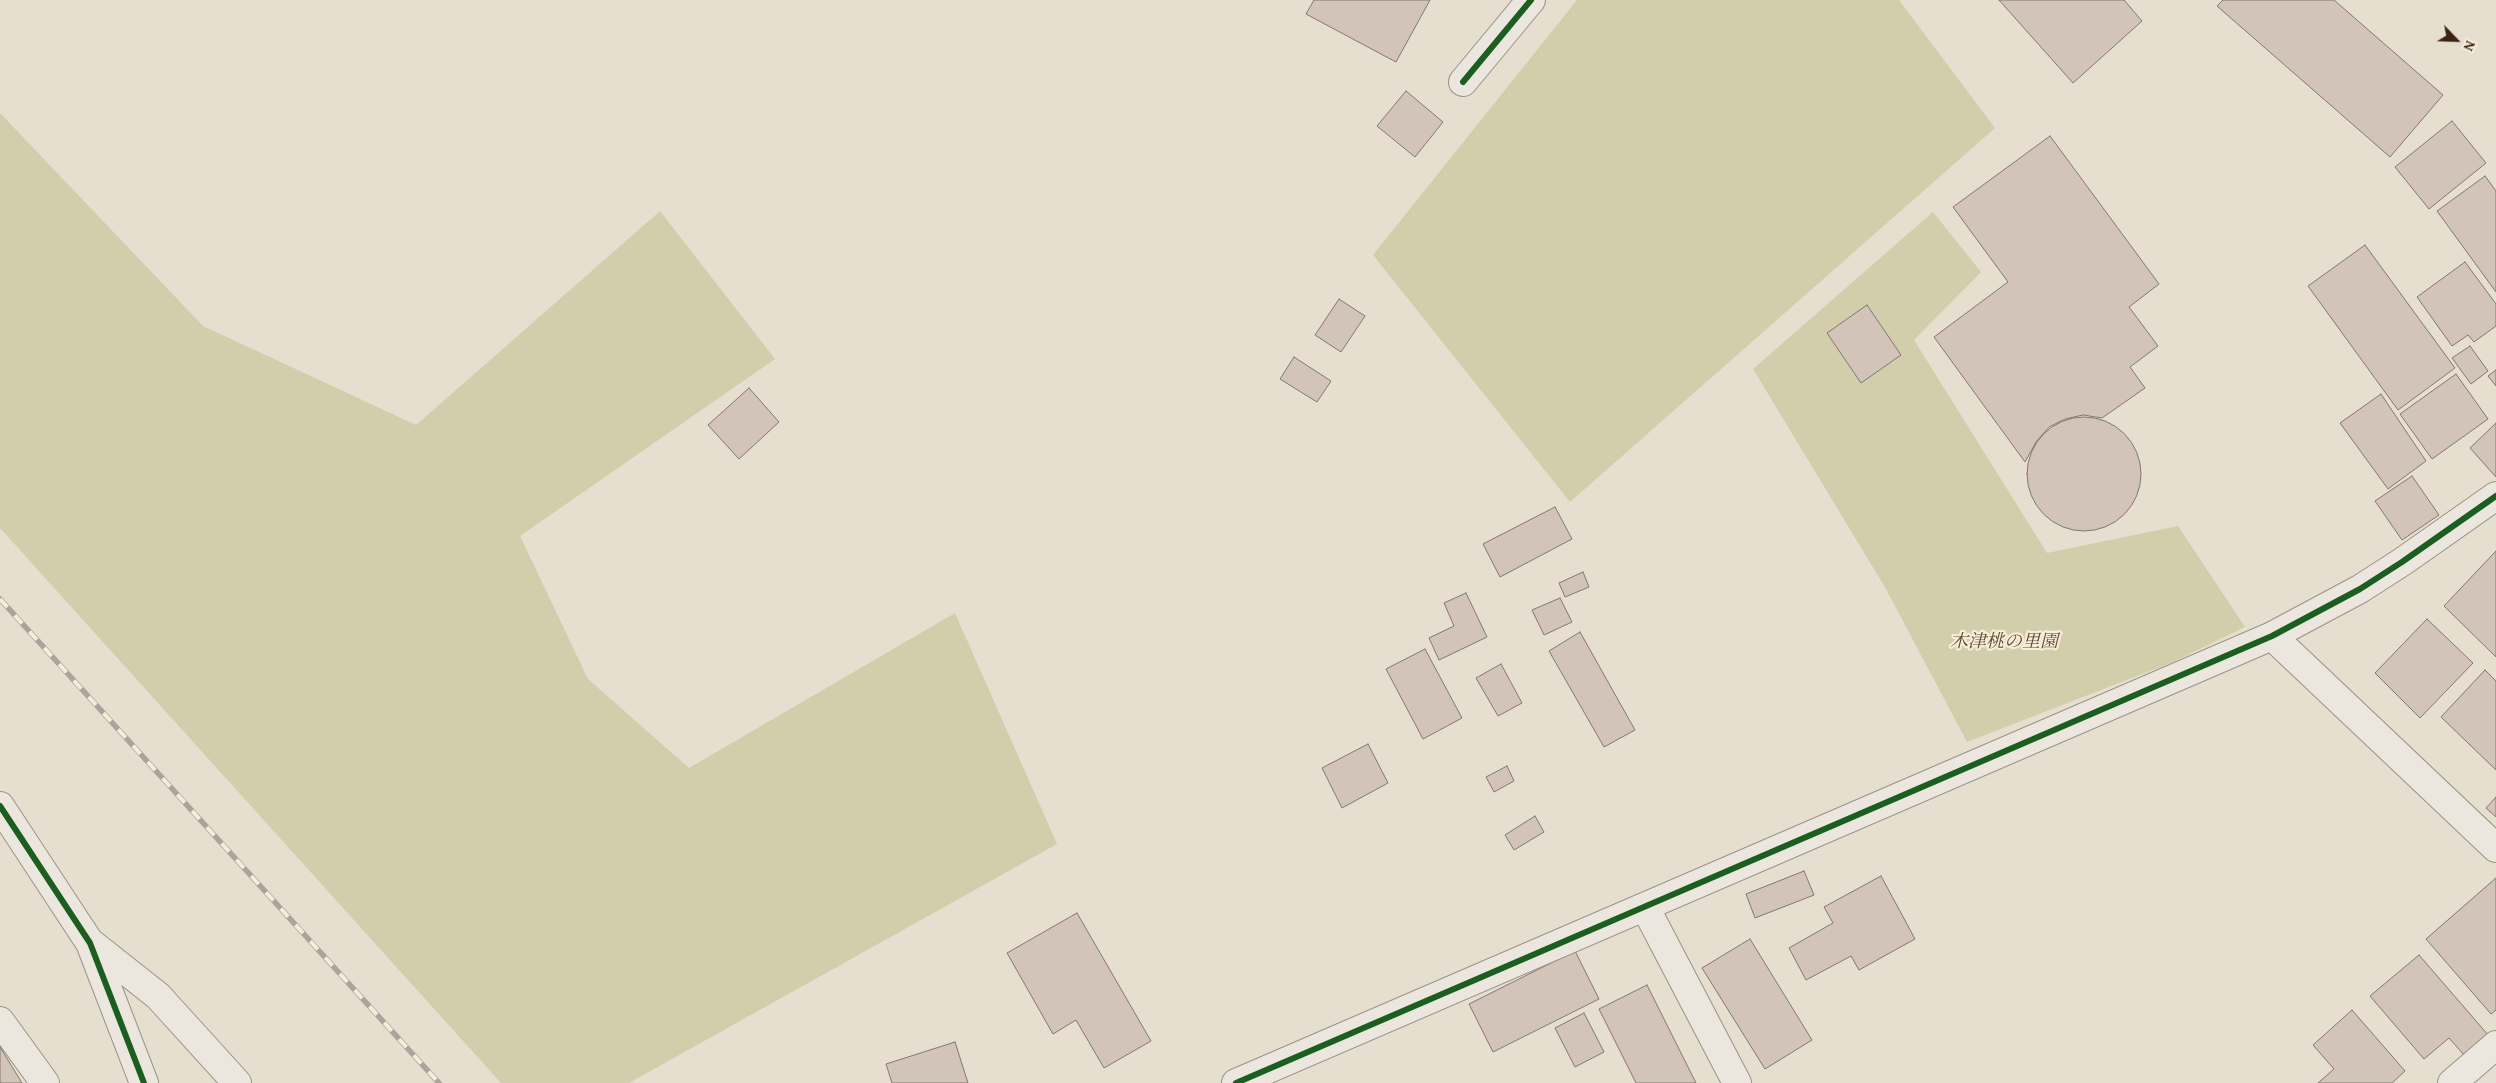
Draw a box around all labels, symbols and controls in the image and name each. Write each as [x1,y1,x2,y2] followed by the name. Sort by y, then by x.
[2431,15,2481,65] north arrow
[2459,38,2481,54] text: N
[1950,631,2058,653] park label: 木津桃の里園

